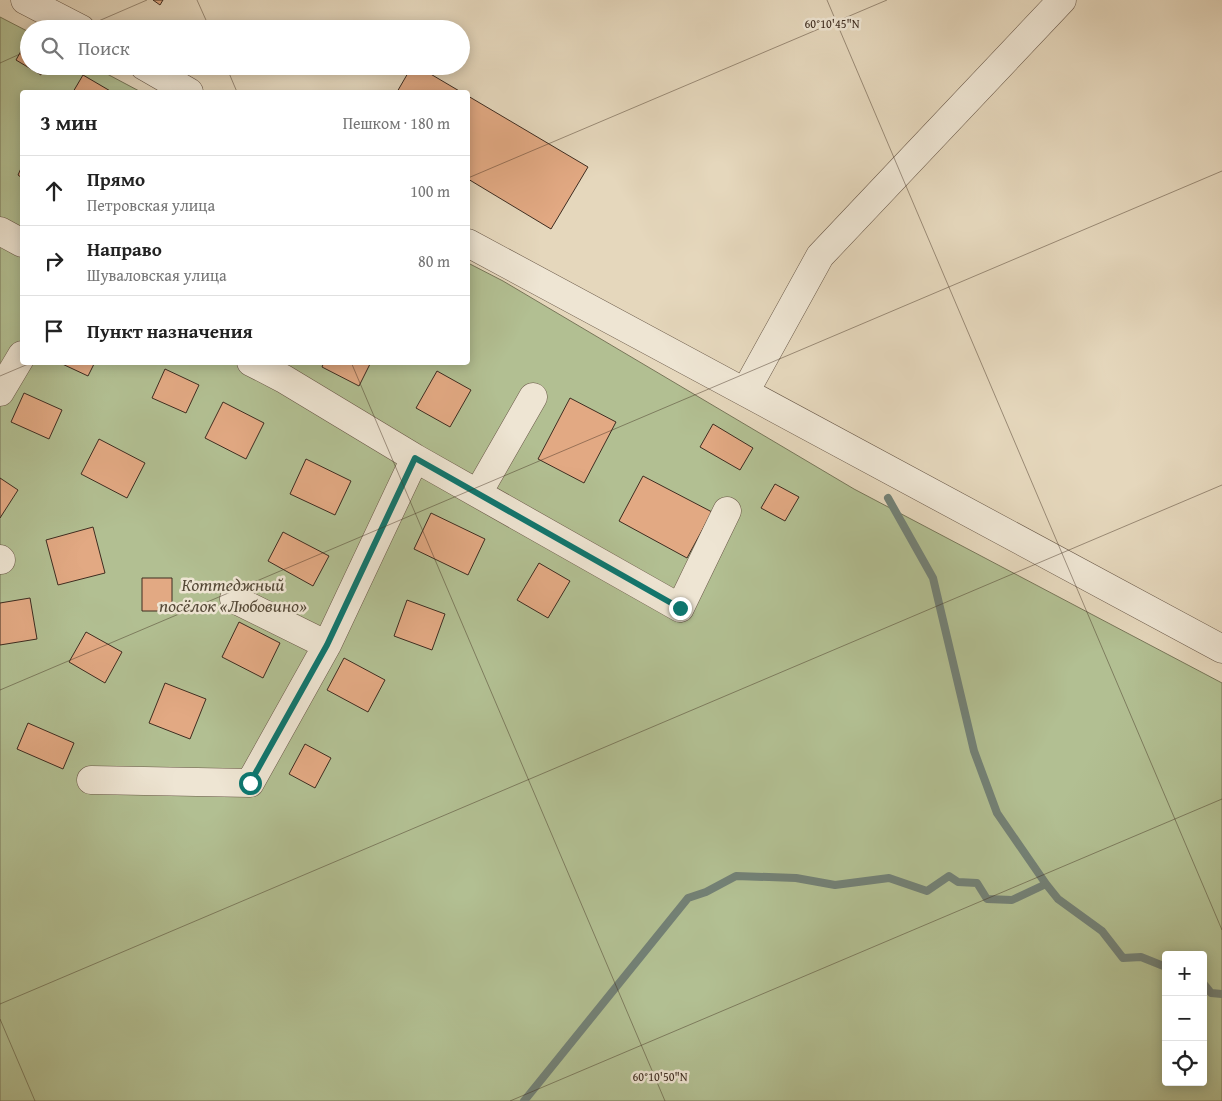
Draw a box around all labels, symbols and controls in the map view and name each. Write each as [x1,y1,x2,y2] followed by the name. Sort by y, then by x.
[804,15,860,32] text: 60°10'45"N
[20,20,470,75] search box
[38,34,66,62] icon: search
[78,34,130,62] text: Поиск
[40,107,97,138] text: 3 мин
[343,111,450,135] text: Пешком · 180 m
[87,165,145,193] text: Прямо
[40,177,68,205] icon: ahead
[410,179,450,203] text: 100 m
[87,193,215,217] text: Петровская улица
[87,235,162,263] text: Направо
[40,247,68,275] icon: right
[418,249,450,273] text: 80 m
[87,263,227,287] text: Шуваловская улица
[40,317,68,345] icon: arrive
[87,317,253,345] text: Пункт назначения
[159,571,307,619] park label: Коттеджный посёлок «Любовино»
[669,597,692,620] route end
[239,772,262,795] route start
[1162,951,1207,1086] map controls
[1162,951,1207,996] button: +
[1162,996,1207,1041] button: −
[1162,1041,1207,1086] button: locate
[632,1068,688,1085] text: 60°10'50"N

